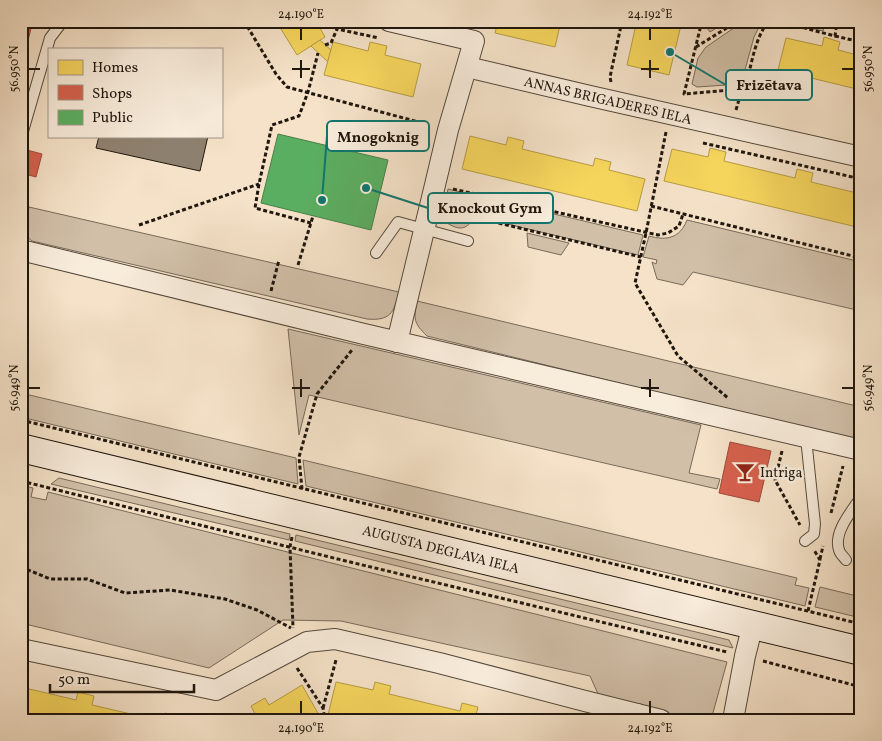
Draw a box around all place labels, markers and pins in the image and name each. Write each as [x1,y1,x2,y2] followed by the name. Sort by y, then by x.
[726,70,812,100] callout: Frizētava
[327,121,429,151] callout: Mnogoknig
[428,193,553,223] callout: Knockout Gym
[734,461,756,483] bar icon: Intriga
[760,464,802,483] place label: Intriga

